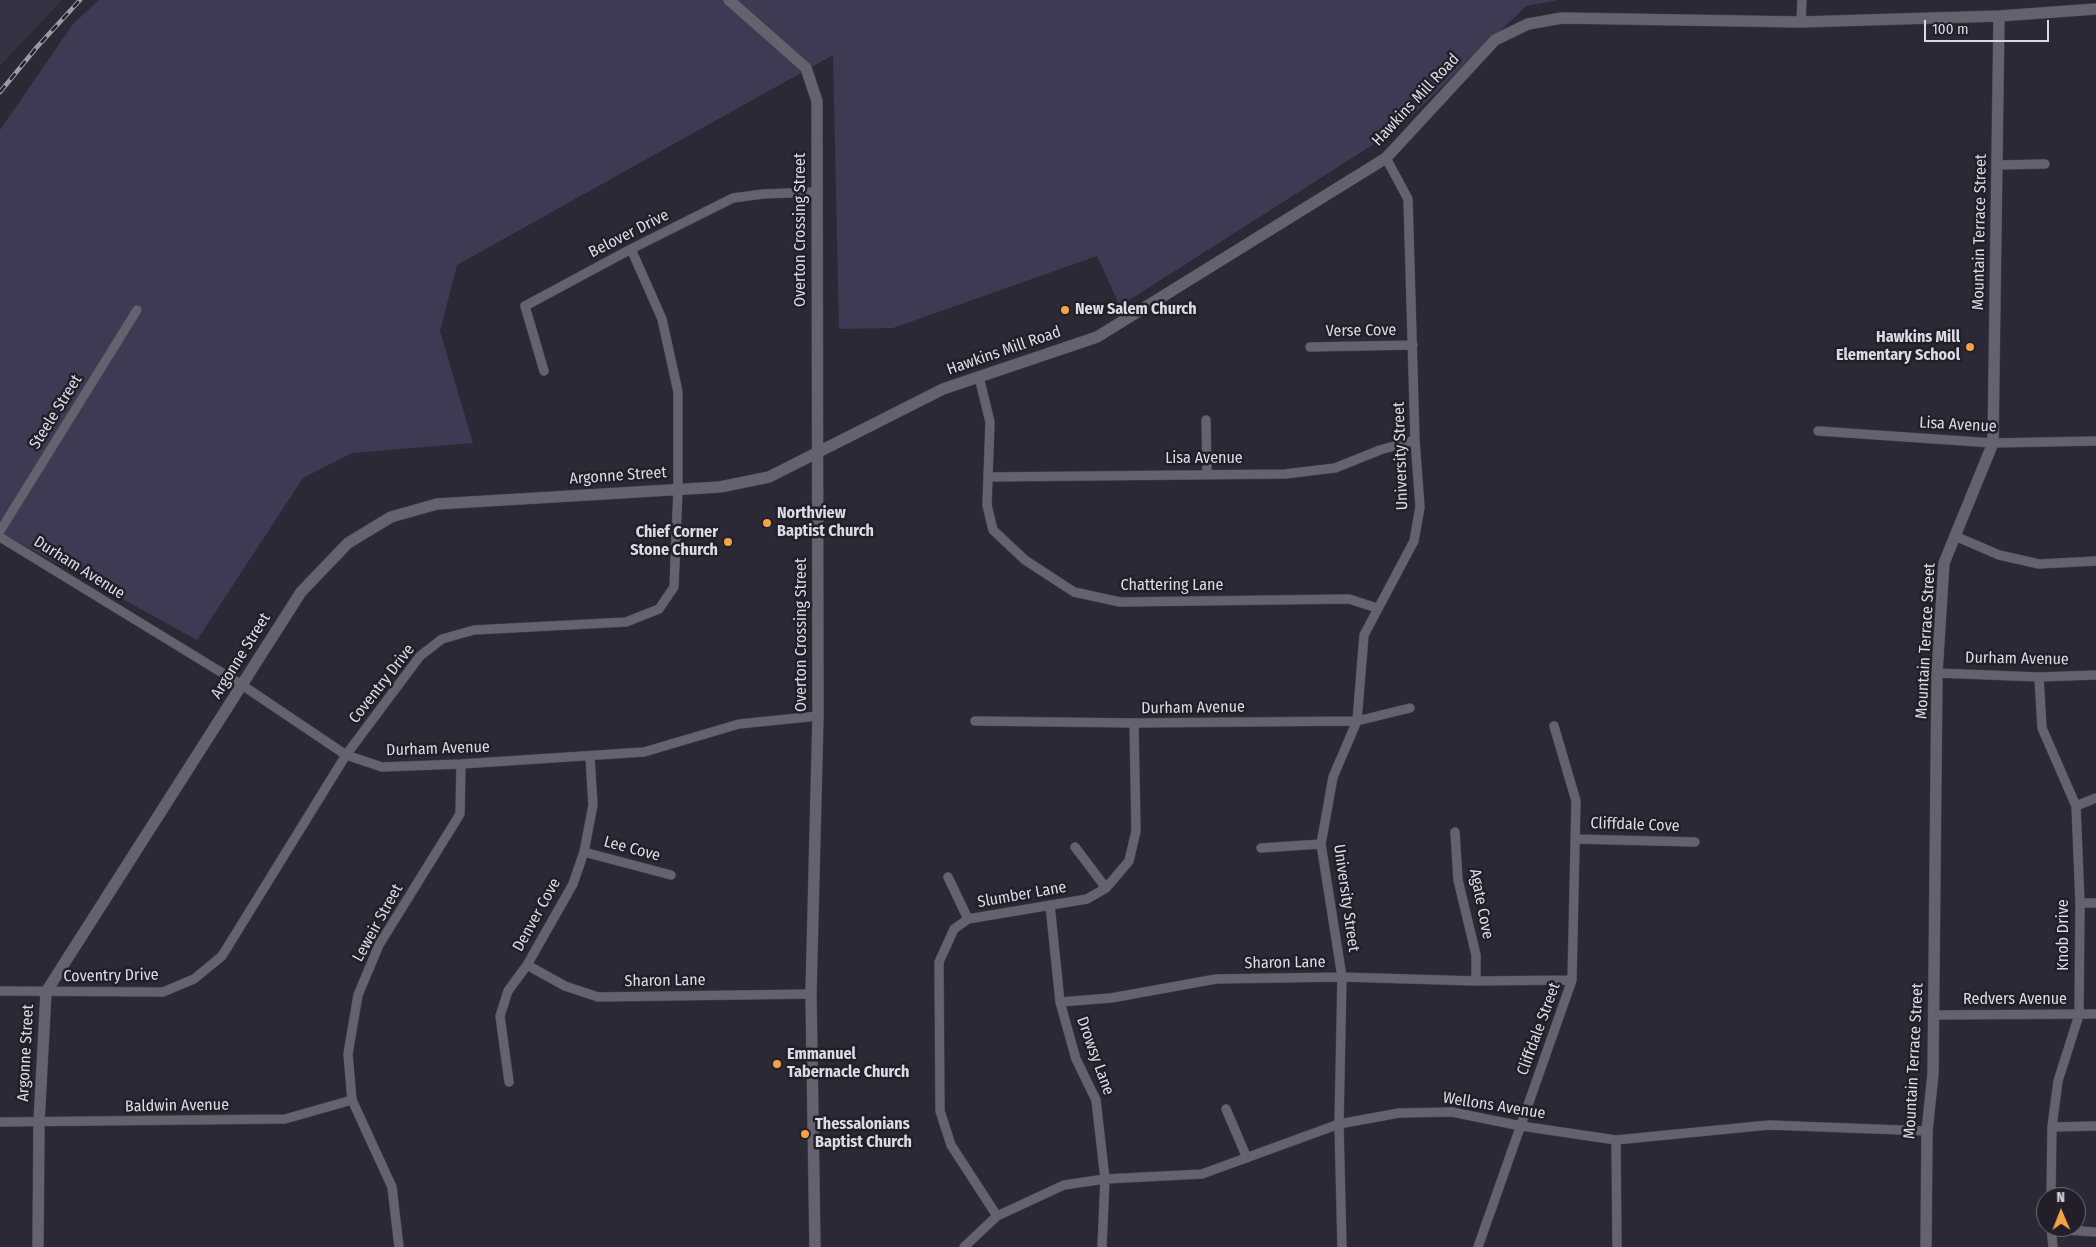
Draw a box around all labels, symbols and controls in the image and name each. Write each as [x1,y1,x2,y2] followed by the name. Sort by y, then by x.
[1926,10,2051,42] scale bar
[1932,20,1969,38] text: 100 m
[1368,50,1464,150] street label: Hawkins Mill Road
[791,153,811,307] street label: Overton Crossing Street
[1969,154,1991,310] street label: Mountain Terrace Street
[586,206,672,262] street label: Belover Drive
[1075,300,1197,320] place label: New Salem Church
[1059,304,1071,316] marker: New Salem Church
[1326,321,1396,341] street label: Verse Cove
[945,323,1063,379] street label: Hawkins Mill Road
[1836,328,1960,366] place label: Hawkins Mill Elementary School
[1964,341,1976,353] marker: Hawkins Mill Elementary School
[26,371,86,453] street label: Steele Street
[1390,401,1412,511] street label: University Street
[1919,413,1997,437] street label: Lisa Avenue
[1165,449,1243,469] street label: Lisa Avenue
[569,463,667,489] street label: Argonne Street
[777,504,874,542] place label: Northview Baptist Church
[761,517,773,529] marker: Northview Baptist Church
[630,523,718,561] place label: Chief Corner Stone Church
[30,532,128,604] street label: Durham Avenue
[722,536,734,548] marker: Chief Corner Stone Church
[792,558,812,712] street label: Overton Crossing Street
[1912,562,1940,720] street label: Mountain Terrace Street
[1121,576,1223,596] street label: Chattering Lane
[207,610,275,702] street label: Argonne Street
[345,641,419,727] street label: Coventry Drive
[1965,648,2069,670] street label: Durham Avenue
[1141,697,1245,719] street label: Durham Avenue
[386,738,490,760] street label: Durham Avenue
[1590,814,1680,836] street label: Cliffdale Cove
[602,832,662,866] street label: Lee Cove
[1329,843,1363,953] street label: University Street
[1465,867,1497,941] street label: Agate Cove
[509,875,565,955] street label: Denver Cove
[976,878,1068,912] street label: Slumber Lane
[349,881,407,965] street label: Leweir Street
[2054,899,2074,971] street label: Knob Drive
[1244,953,1326,973] street label: Sharon Lane
[63,966,159,986] street label: Coventry Drive
[624,971,706,991] street label: Sharon Lane
[1513,980,1565,1078] street label: Cliffdale Street
[1900,982,1928,1140] street label: Mountain Terrace Street
[1963,990,2067,1010] street label: Redvers Avenue
[14,1004,38,1102] street label: Argonne Street
[1072,1014,1118,1098] street label: Drowsy Lane
[787,1045,909,1083] place label: Emmanuel Tabernacle Church
[771,1058,783,1070] marker: Emmanuel Tabernacle Church
[1441,1088,1547,1124] street label: Wellons Avenue
[125,1095,229,1117] street label: Baldwin Avenue
[815,1115,912,1153] place label: Thessalonians Baptist Church
[799,1128,811,1140] marker: Thessalonians Baptist Church
[2036,1187,2086,1237] north arrow
[2056,1189,2065,1206] text: N

